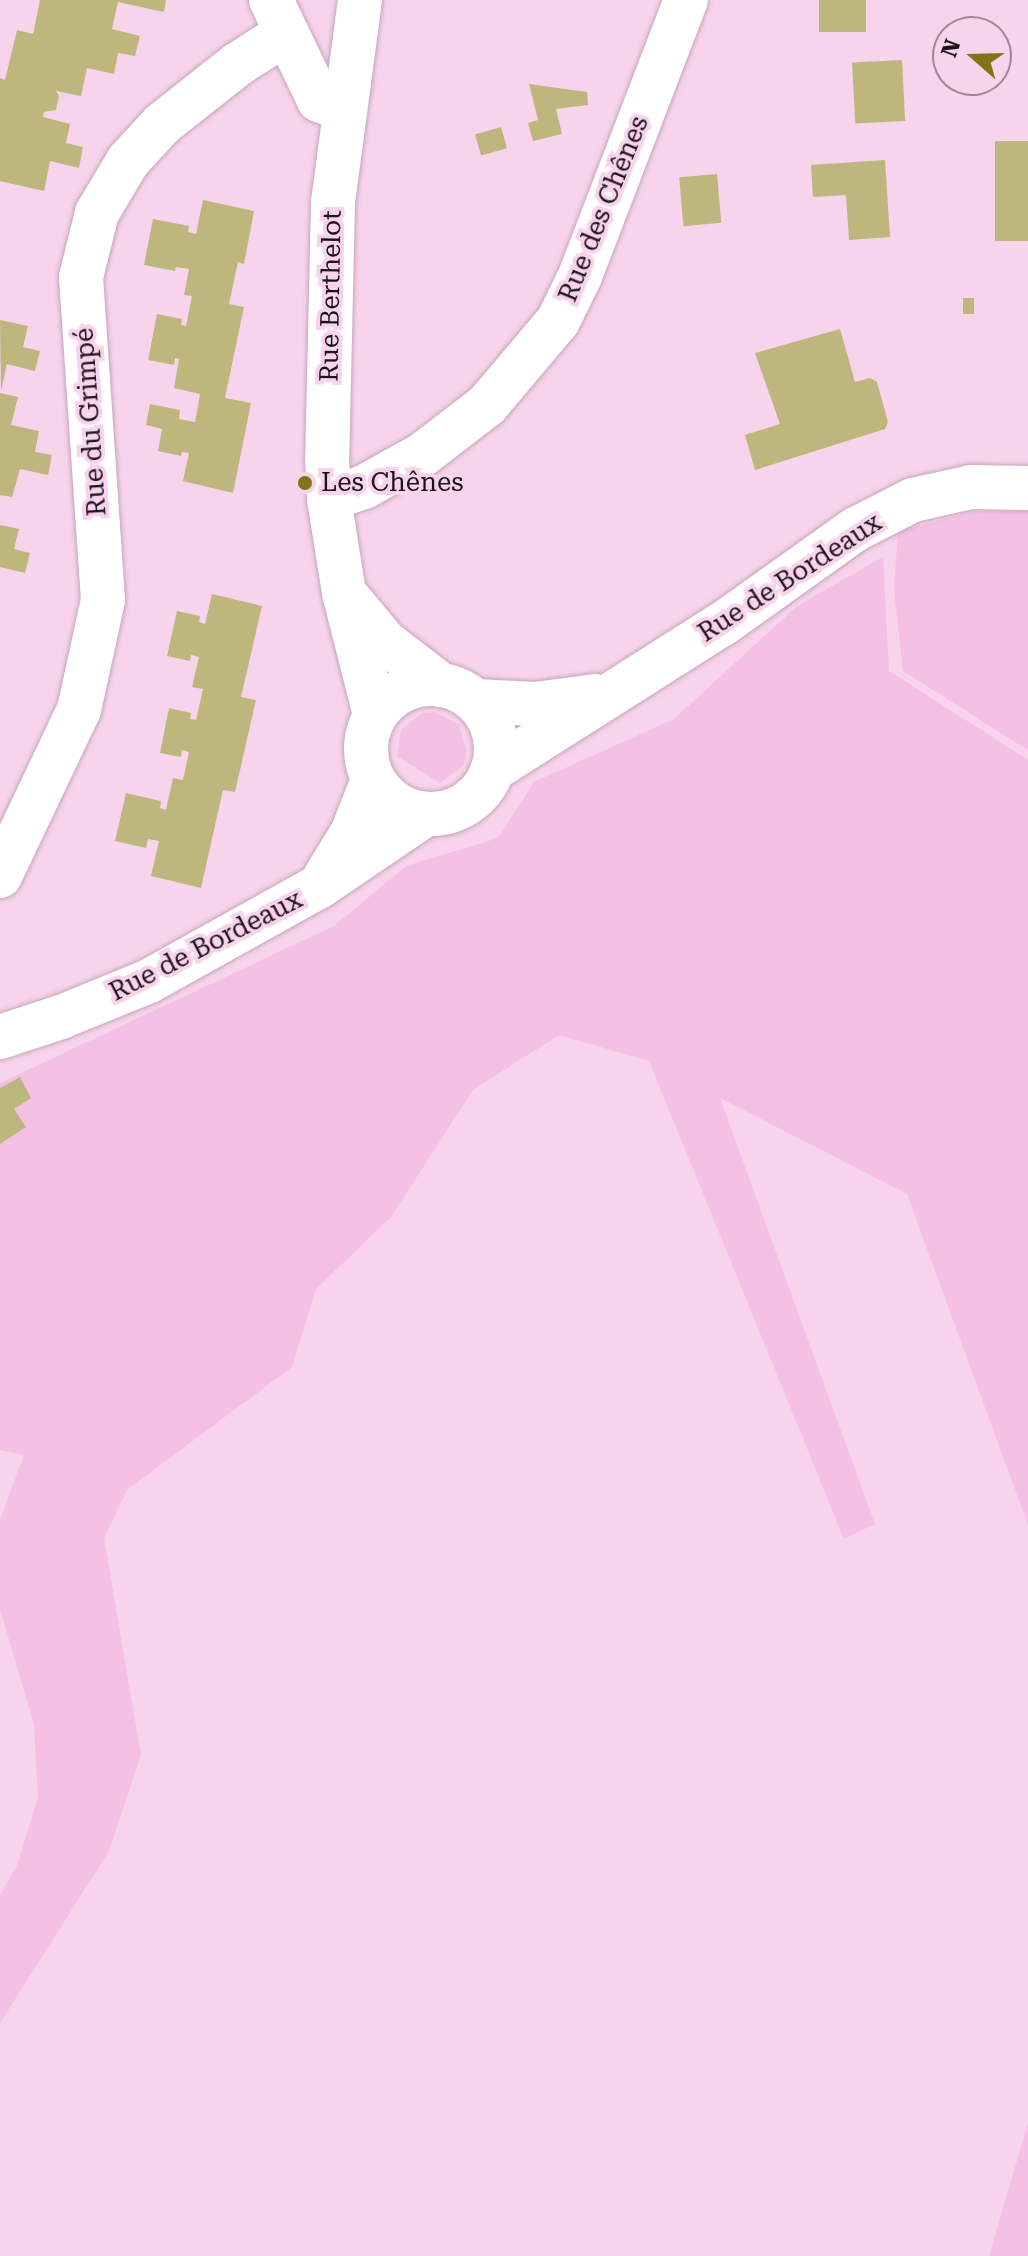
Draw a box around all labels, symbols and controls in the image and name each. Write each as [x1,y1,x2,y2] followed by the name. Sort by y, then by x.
[932,16,1012,96] north arrow
[936,36,965,61] text: N
[553,112,655,306] street label: Rue des Chênes
[314,210,348,382] street label: Rue Berthelot
[69,327,113,517] street label: Rue du Grimpé
[321,467,464,499] place label: Les Chênes
[296,474,314,492] marker: Les Chênes
[692,507,888,649] street label: Rue de Bordeaux
[104,884,308,1008] street label: Rue de Bordeaux

